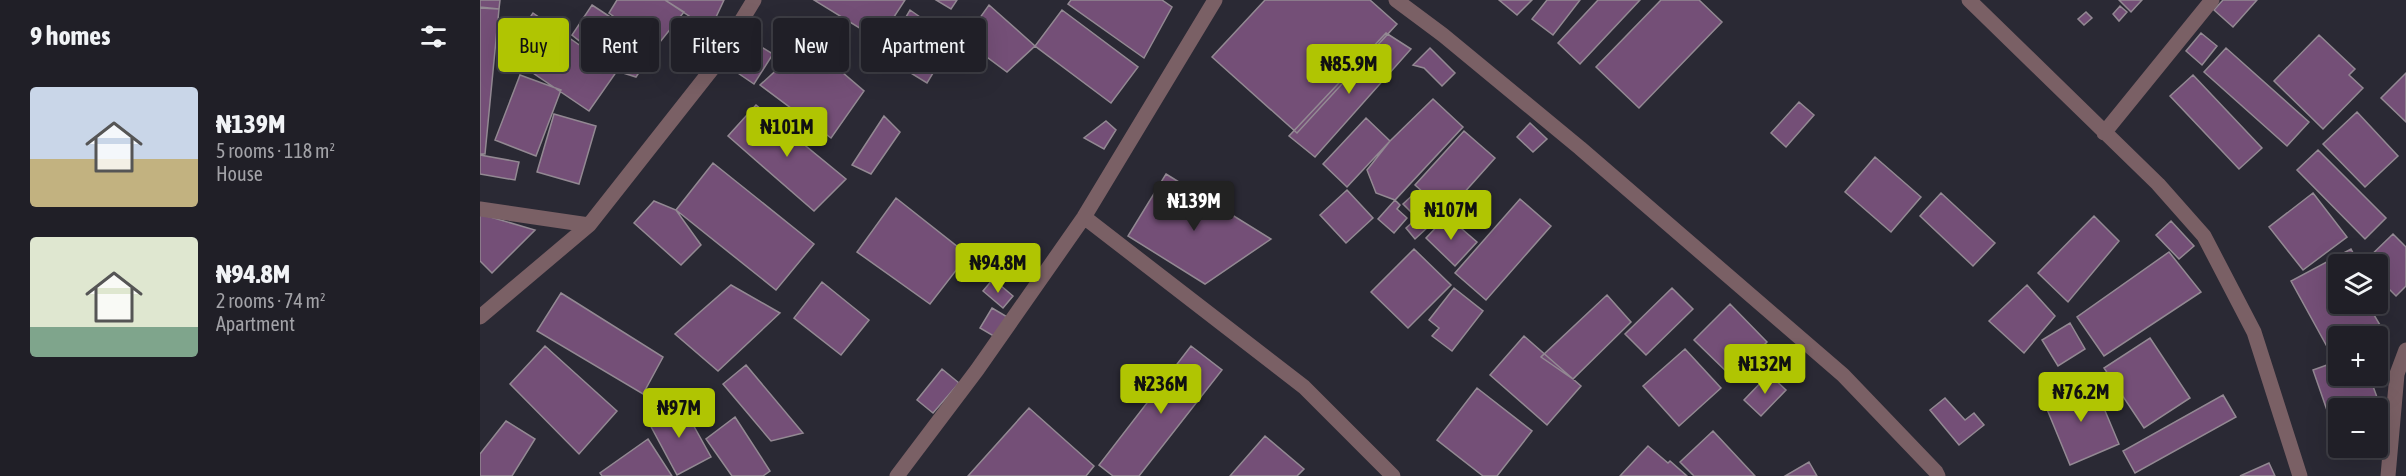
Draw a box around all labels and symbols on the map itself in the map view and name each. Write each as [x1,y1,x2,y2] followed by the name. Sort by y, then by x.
[1300,44,1398,95] pin: ₦85.9M
[745,107,829,158] pin: ₦101M
[1152,181,1236,232] pin: ₦139M
[1409,190,1493,241] pin: ₦107M
[949,243,1047,294] pin: ₦94.8M
[1723,344,1807,395] pin: ₦132M
[1119,364,1203,415] pin: ₦236M
[2032,372,2130,423] pin: ₦76.2M
[643,388,715,439] pin: ₦97M

